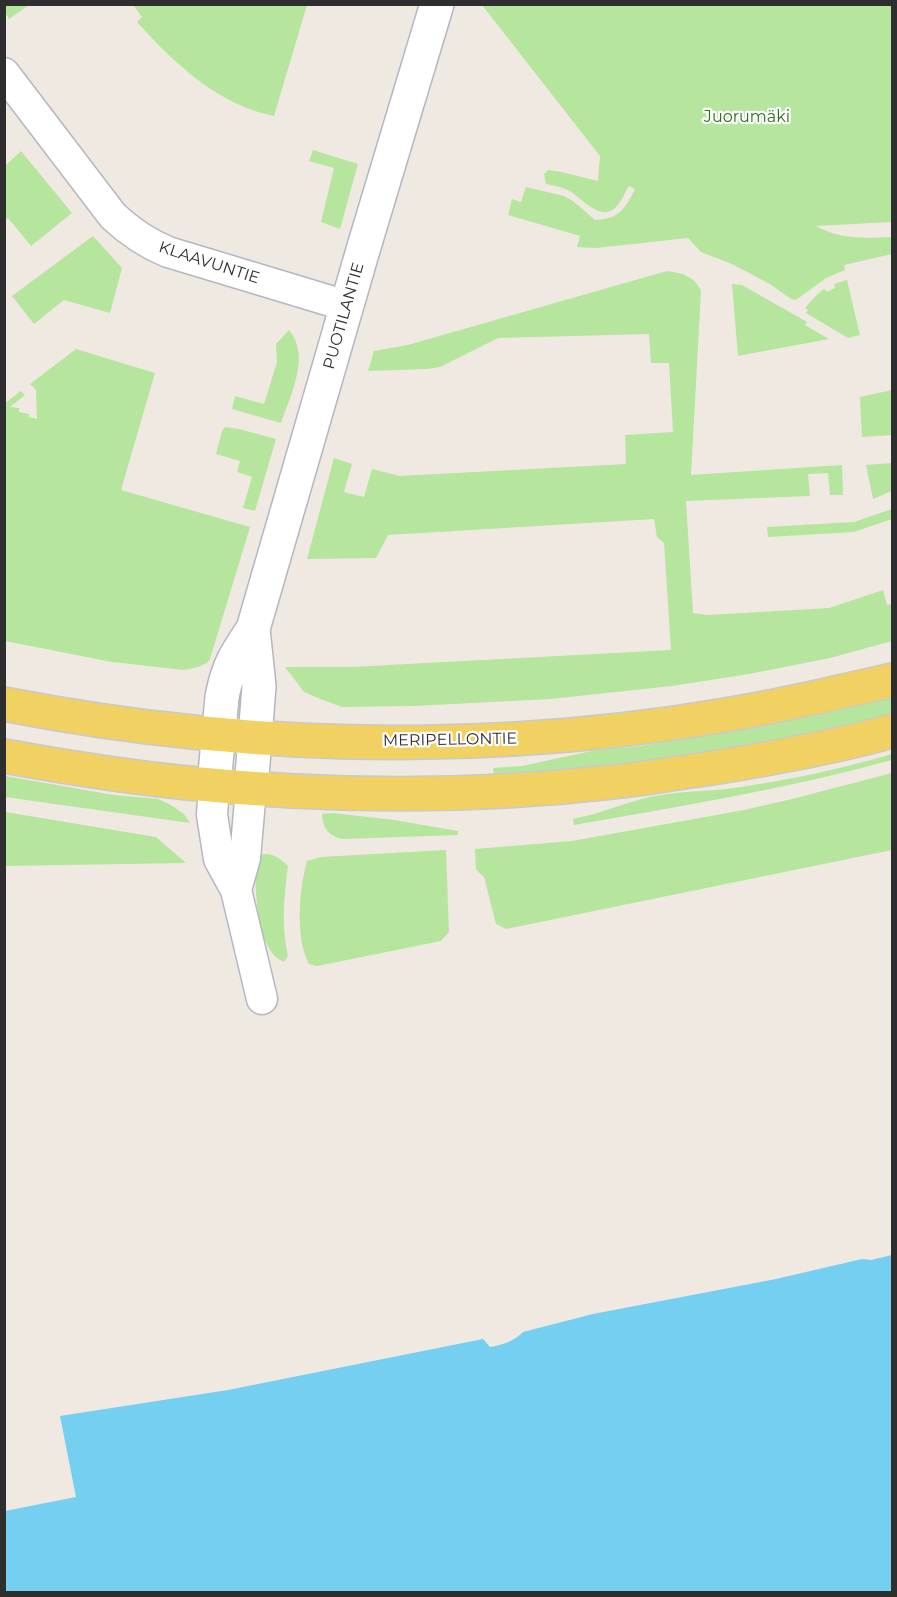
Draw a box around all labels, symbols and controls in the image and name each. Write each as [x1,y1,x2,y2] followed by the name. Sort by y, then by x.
[704,107,790,127] park label: Juorumäki
[156,238,262,288] street label: KLAAVUNTIE
[320,260,368,372] street label: PUOTILANTIE
[383,729,517,751] street label: MERIPELLONTIE

